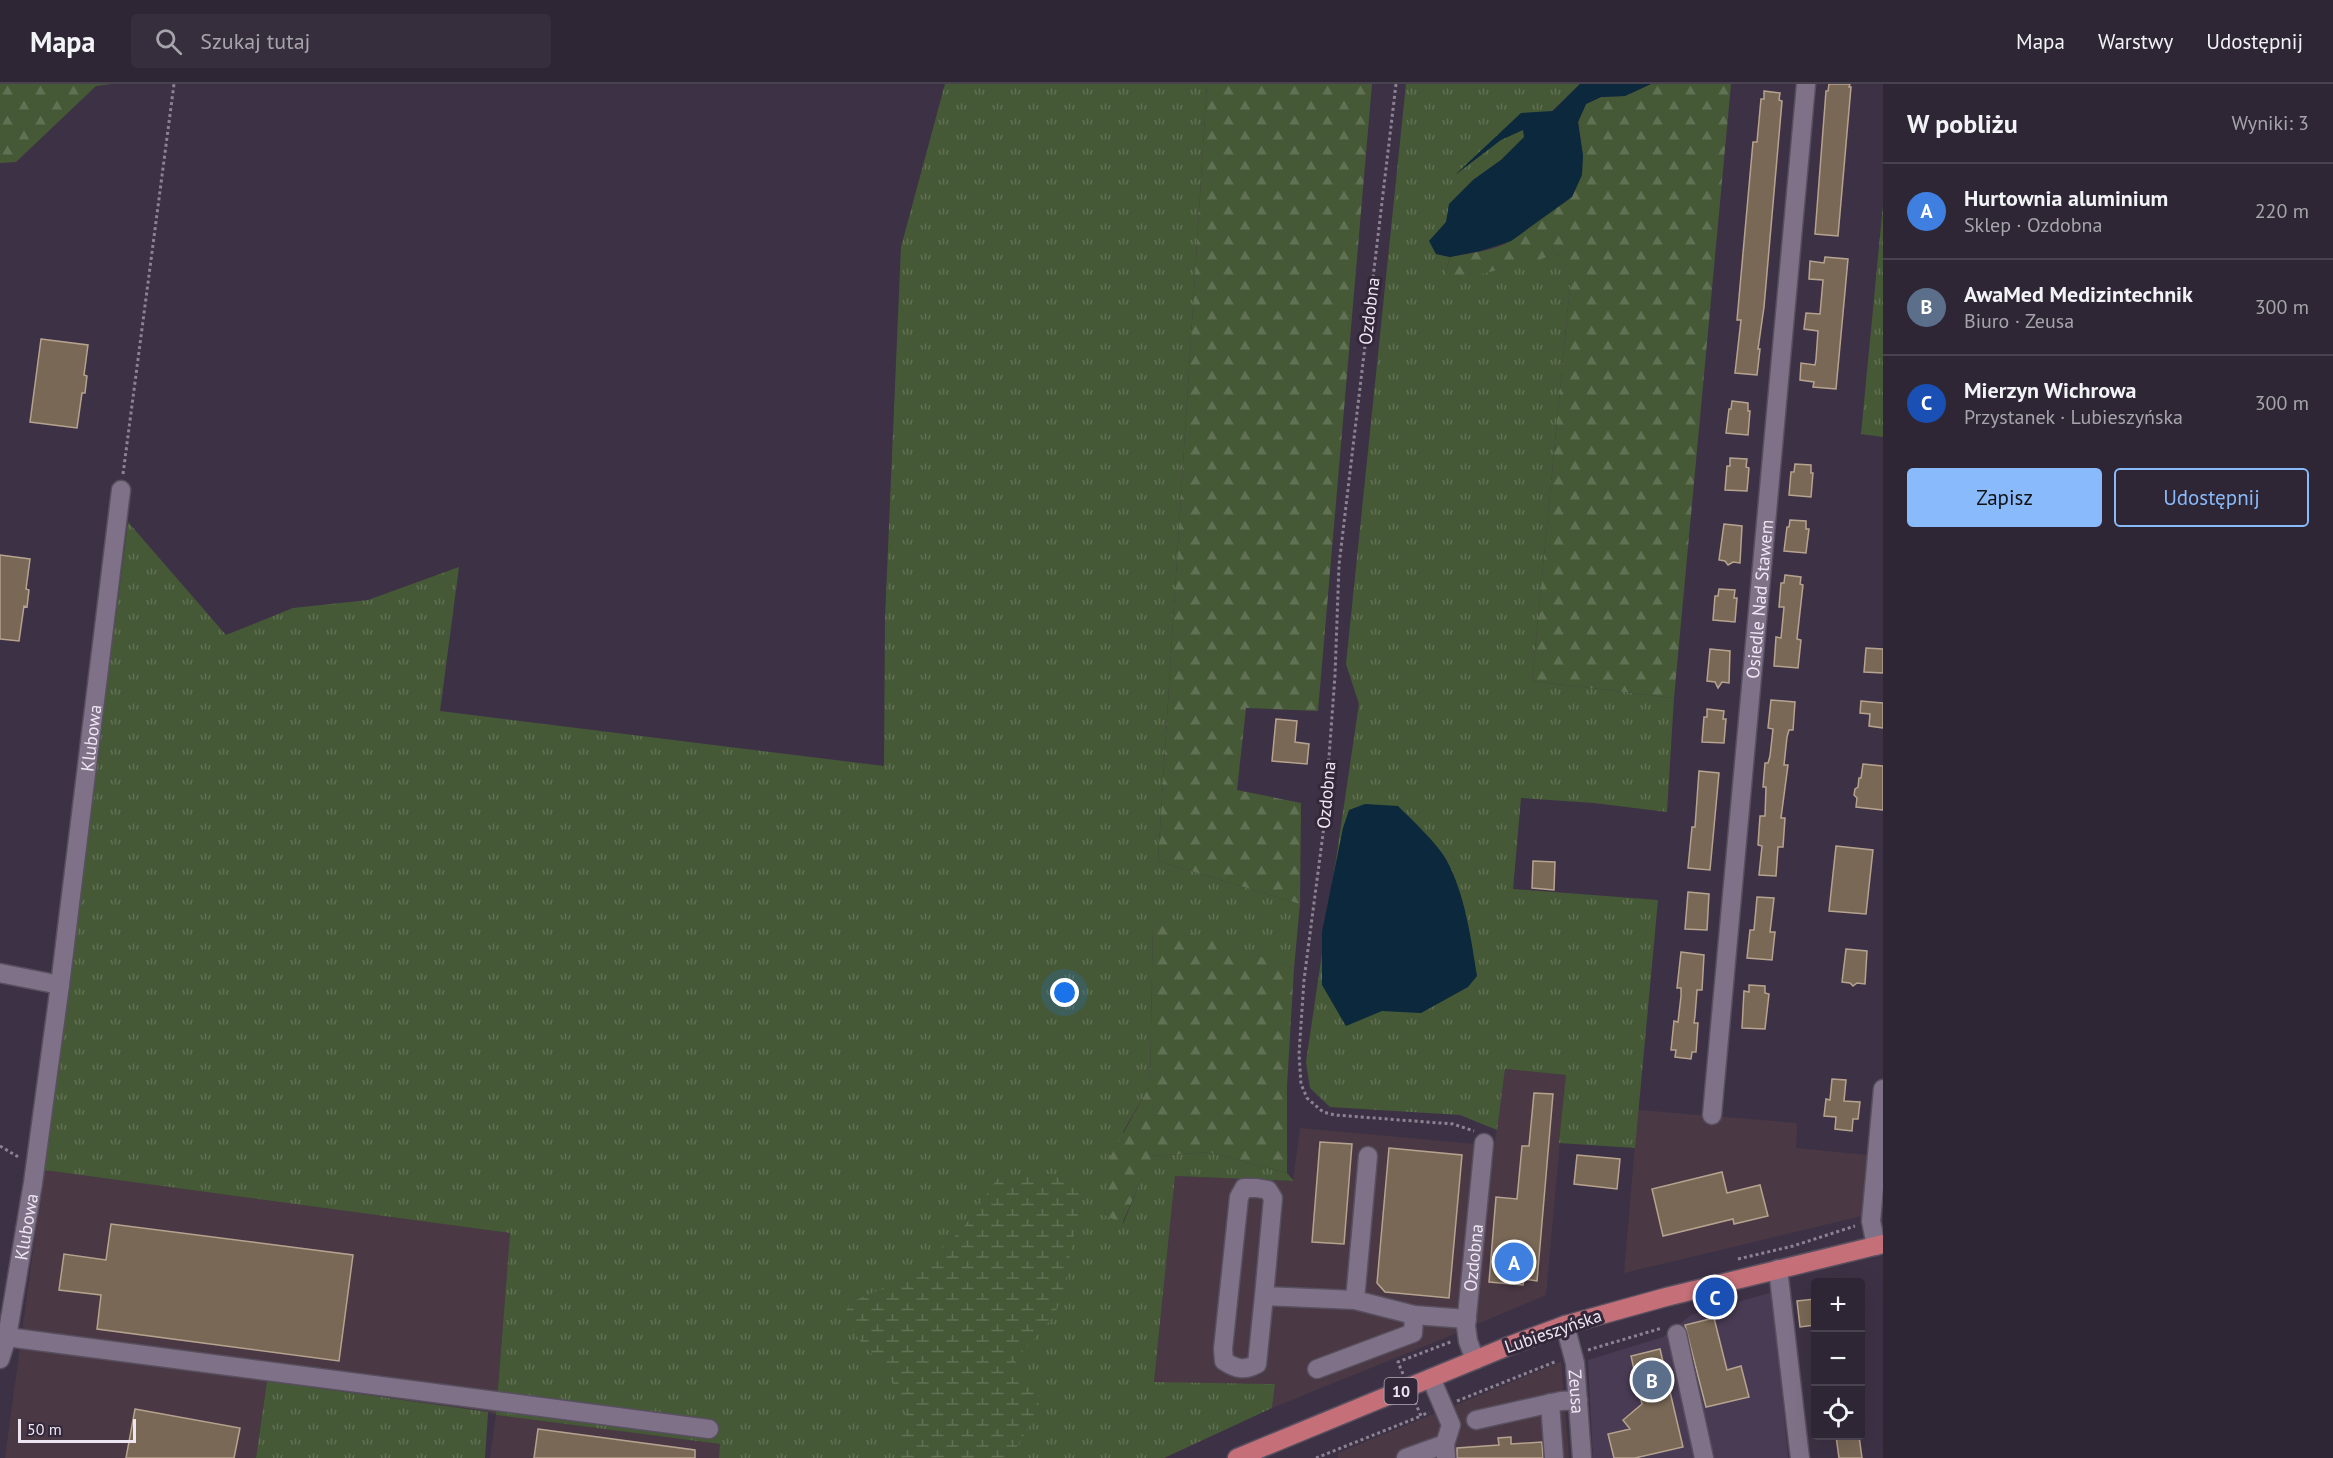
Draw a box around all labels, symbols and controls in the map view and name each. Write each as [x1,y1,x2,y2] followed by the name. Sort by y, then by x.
[131,14,551,68] search box
[30,23,95,60] text: Mapa
[152,25,185,58] icon: search
[200,27,310,55] text: Szukaj tutaj
[2016,28,2065,55] text: Mapa
[2098,28,2173,55] text: Warstwy
[2206,28,2303,55] text: Udostępnij
[1907,107,2018,140] text: W pobliżu
[2232,110,2309,136] text: Wyniki: 3
[1964,184,2168,212] text: Hurtownia aluminium
[1920,198,1933,224] text: A
[2255,198,2309,224] text: 220 m
[1964,212,2102,238] text: Sklep · Ozdobna
[1353,276,1385,346] street label: Ozdobna
[1964,280,2193,308] text: AwaMed Medizintechnik
[1921,294,1932,320] text: B
[2255,294,2309,320] text: 300 m
[1964,308,2074,334] text: Biuro · Zeusa
[1964,376,2137,404] text: Mierzyn Wichrowa
[1921,390,1932,416] text: C
[2255,390,2309,416] text: 300 m
[1964,404,2183,430] text: Przystanek · Lubieszyńska
[1907,468,2102,527] button: Zapisz
[2114,468,2309,527] button: Udostępnij
[1740,519,1778,680] street label: Osiedle Nad Stawem
[75,703,106,773] street label: Klubowa
[1312,760,1340,830] street label: Ozdobna
[1050,978,1079,1007] your location
[9,1192,43,1262] street label: Klubowa
[1458,1223,1487,1293] street label: Ozdobna
[1494,1240,1534,1284] pin: A
[1696,1274,1734,1320] pin: C
[1811,1278,1865,1440] map controls
[1811,1278,1865,1332] button: +
[1501,1304,1605,1358] street label: Lubieszyńska
[1811,1332,1865,1386] button: −
[1632,1358,1672,1402] pin: B
[1564,1369,1590,1415] street label: Zeusa
[1384,1378,1418,1404] road number: 10
[1811,1386,1865,1440] button: locate
[18,1416,136,1444] scale bar
[27,1419,62,1439] text: 50 m

